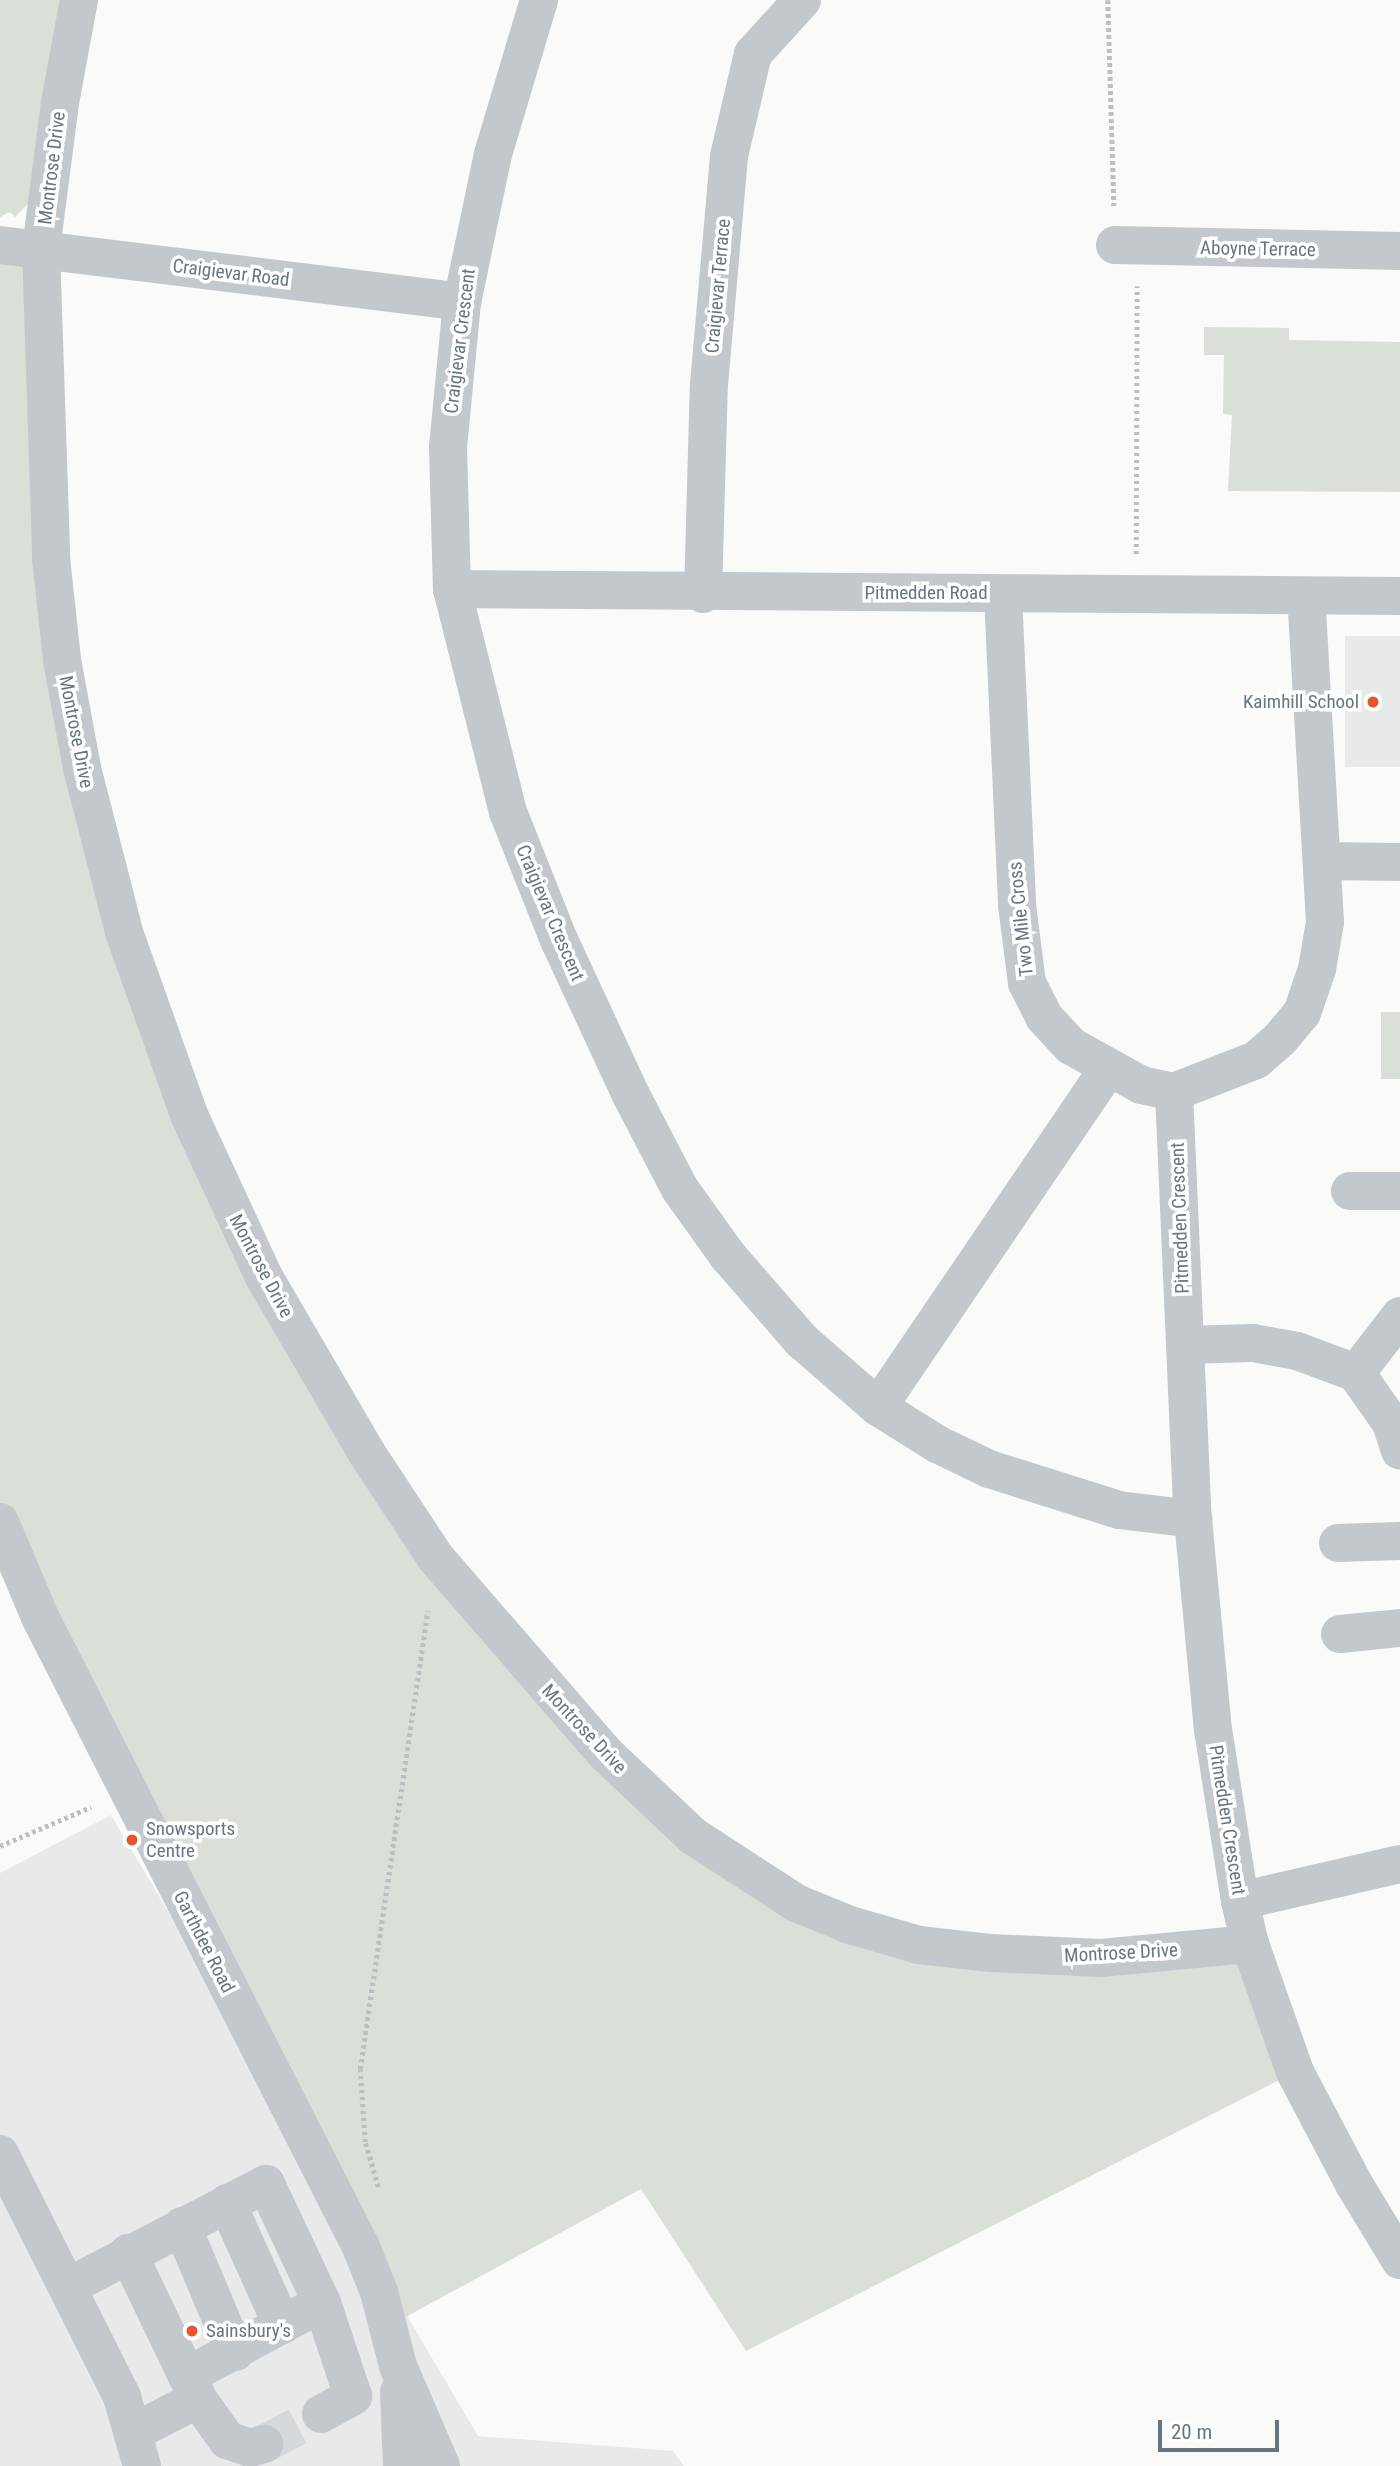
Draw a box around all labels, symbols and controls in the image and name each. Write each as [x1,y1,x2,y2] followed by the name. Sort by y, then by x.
[34,110,70,226] street label: Montrose Drive
[701,218,735,354] street label: Craigievar Terrace
[1200,237,1316,261] street label: Aboyne Terrace
[171,255,291,291] street label: Craigievar Road
[440,267,480,415] street label: Craigievar Crescent
[864,582,988,604] street label: Pitmedden Road
[54,674,98,790] street label: Montrose Drive
[1243,691,1359,713] place label: Kaimhill School
[1365,694,1381,710] marker: Kaimhill School
[511,841,589,985] street label: Craigievar Crescent
[1004,861,1038,977] street label: Two Mile Cross
[1166,1142,1194,1294] street label: Pitmedden Crescent
[224,1210,298,1322] street label: Montrose Drive
[537,1680,631,1778] street label: Montrose Drive
[1204,1743,1250,1897] street label: Pitmedden Crescent
[146,1818,235,1862] place label: Snowsports Centre
[124,1832,140,1848] marker: Snowsports Centre
[169,1887,239,1997] street label: Garthdee Road
[1064,1939,1178,1967] street label: Montrose Drive
[206,2320,291,2342] place label: Sainsbury's
[184,2323,200,2339] marker: Sainsbury's
[1162,2406,1283,2450] scale bar
[1171,2420,1212,2444] text: 20 m

